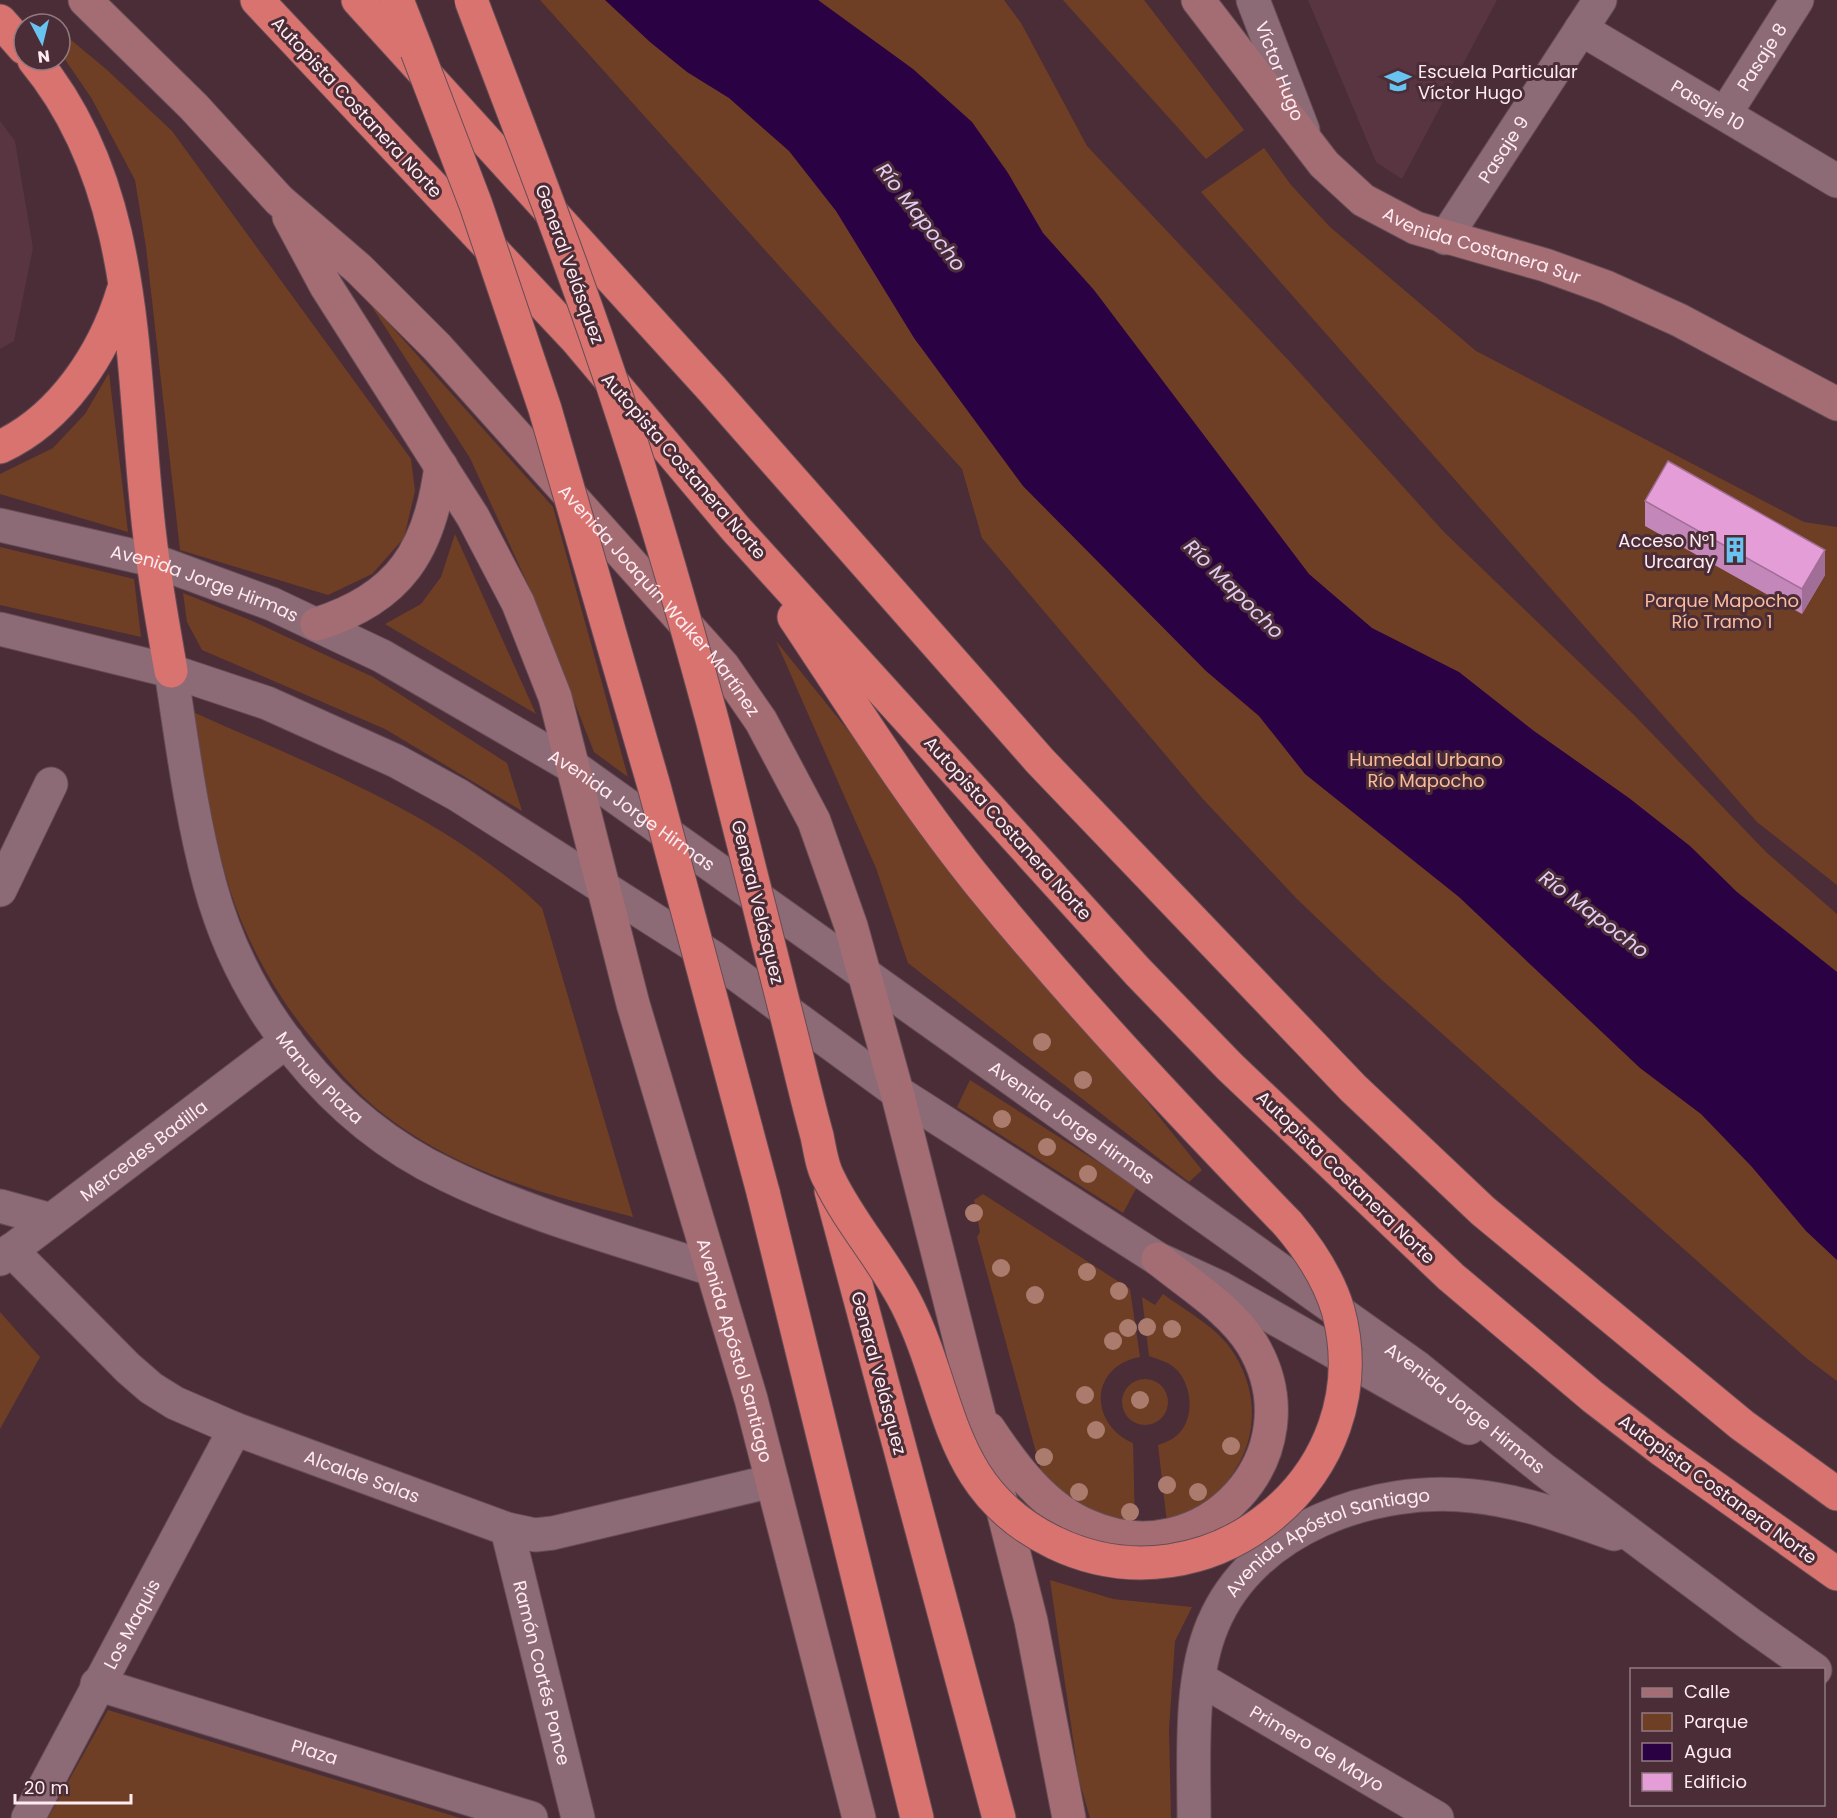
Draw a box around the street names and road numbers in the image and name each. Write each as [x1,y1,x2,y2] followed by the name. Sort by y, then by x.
[266,11,448,203] street label: Autopista Costanera Norte
[1250,18,1311,124] street label: Víctor Hugo
[1730,18,1792,95] street label: Pasaje 8
[1667,73,1750,136] street label: Pasaje 10
[1472,111,1534,188] street label: Pasaje 9
[529,181,611,347] street label: General Velásquez
[1379,200,1585,290] street label: Avenida Costanera Sur
[596,367,772,565] street label: Autopista Costanera Norte
[553,479,766,721] street label: Avenida Joaquín Walker Martínez
[108,538,303,627] street label: Avenida Jorge Hirmas
[918,731,1098,925] street label: Autopista Costanera Norte
[544,743,720,876] street label: Avenida Jorge Hirmas
[726,817,790,987] street label: General Velásquez
[271,1026,369,1129] street label: Manuel Plaza
[984,1054,1160,1190] street label: Avenida Jorge Hirmas
[1251,1085,1441,1269] street label: Autopista Costanera Norte
[74,1094,212,1207] street label: Mercedes Badilla
[691,1235,779,1465] street label: Avenida Apóstol Santiago
[845,1288,913,1458] street label: General Velásquez
[1380,1336,1551,1479] street label: Avenida Jorge Hirmas
[1614,1408,1822,1570] street label: Autopista Costanera Norte
[301,1443,423,1508] street label: Alcalde Salas
[1219,1482,1431,1602] street label: Avenida Apóstol Santiago
[97,1574,166,1673] street label: Los Maquis
[508,1578,577,1768] street label: Ramón Cortés Ponce
[1245,1699,1389,1797] street label: Primero de Mayo
[289,1732,341,1770] street label: Plaza

